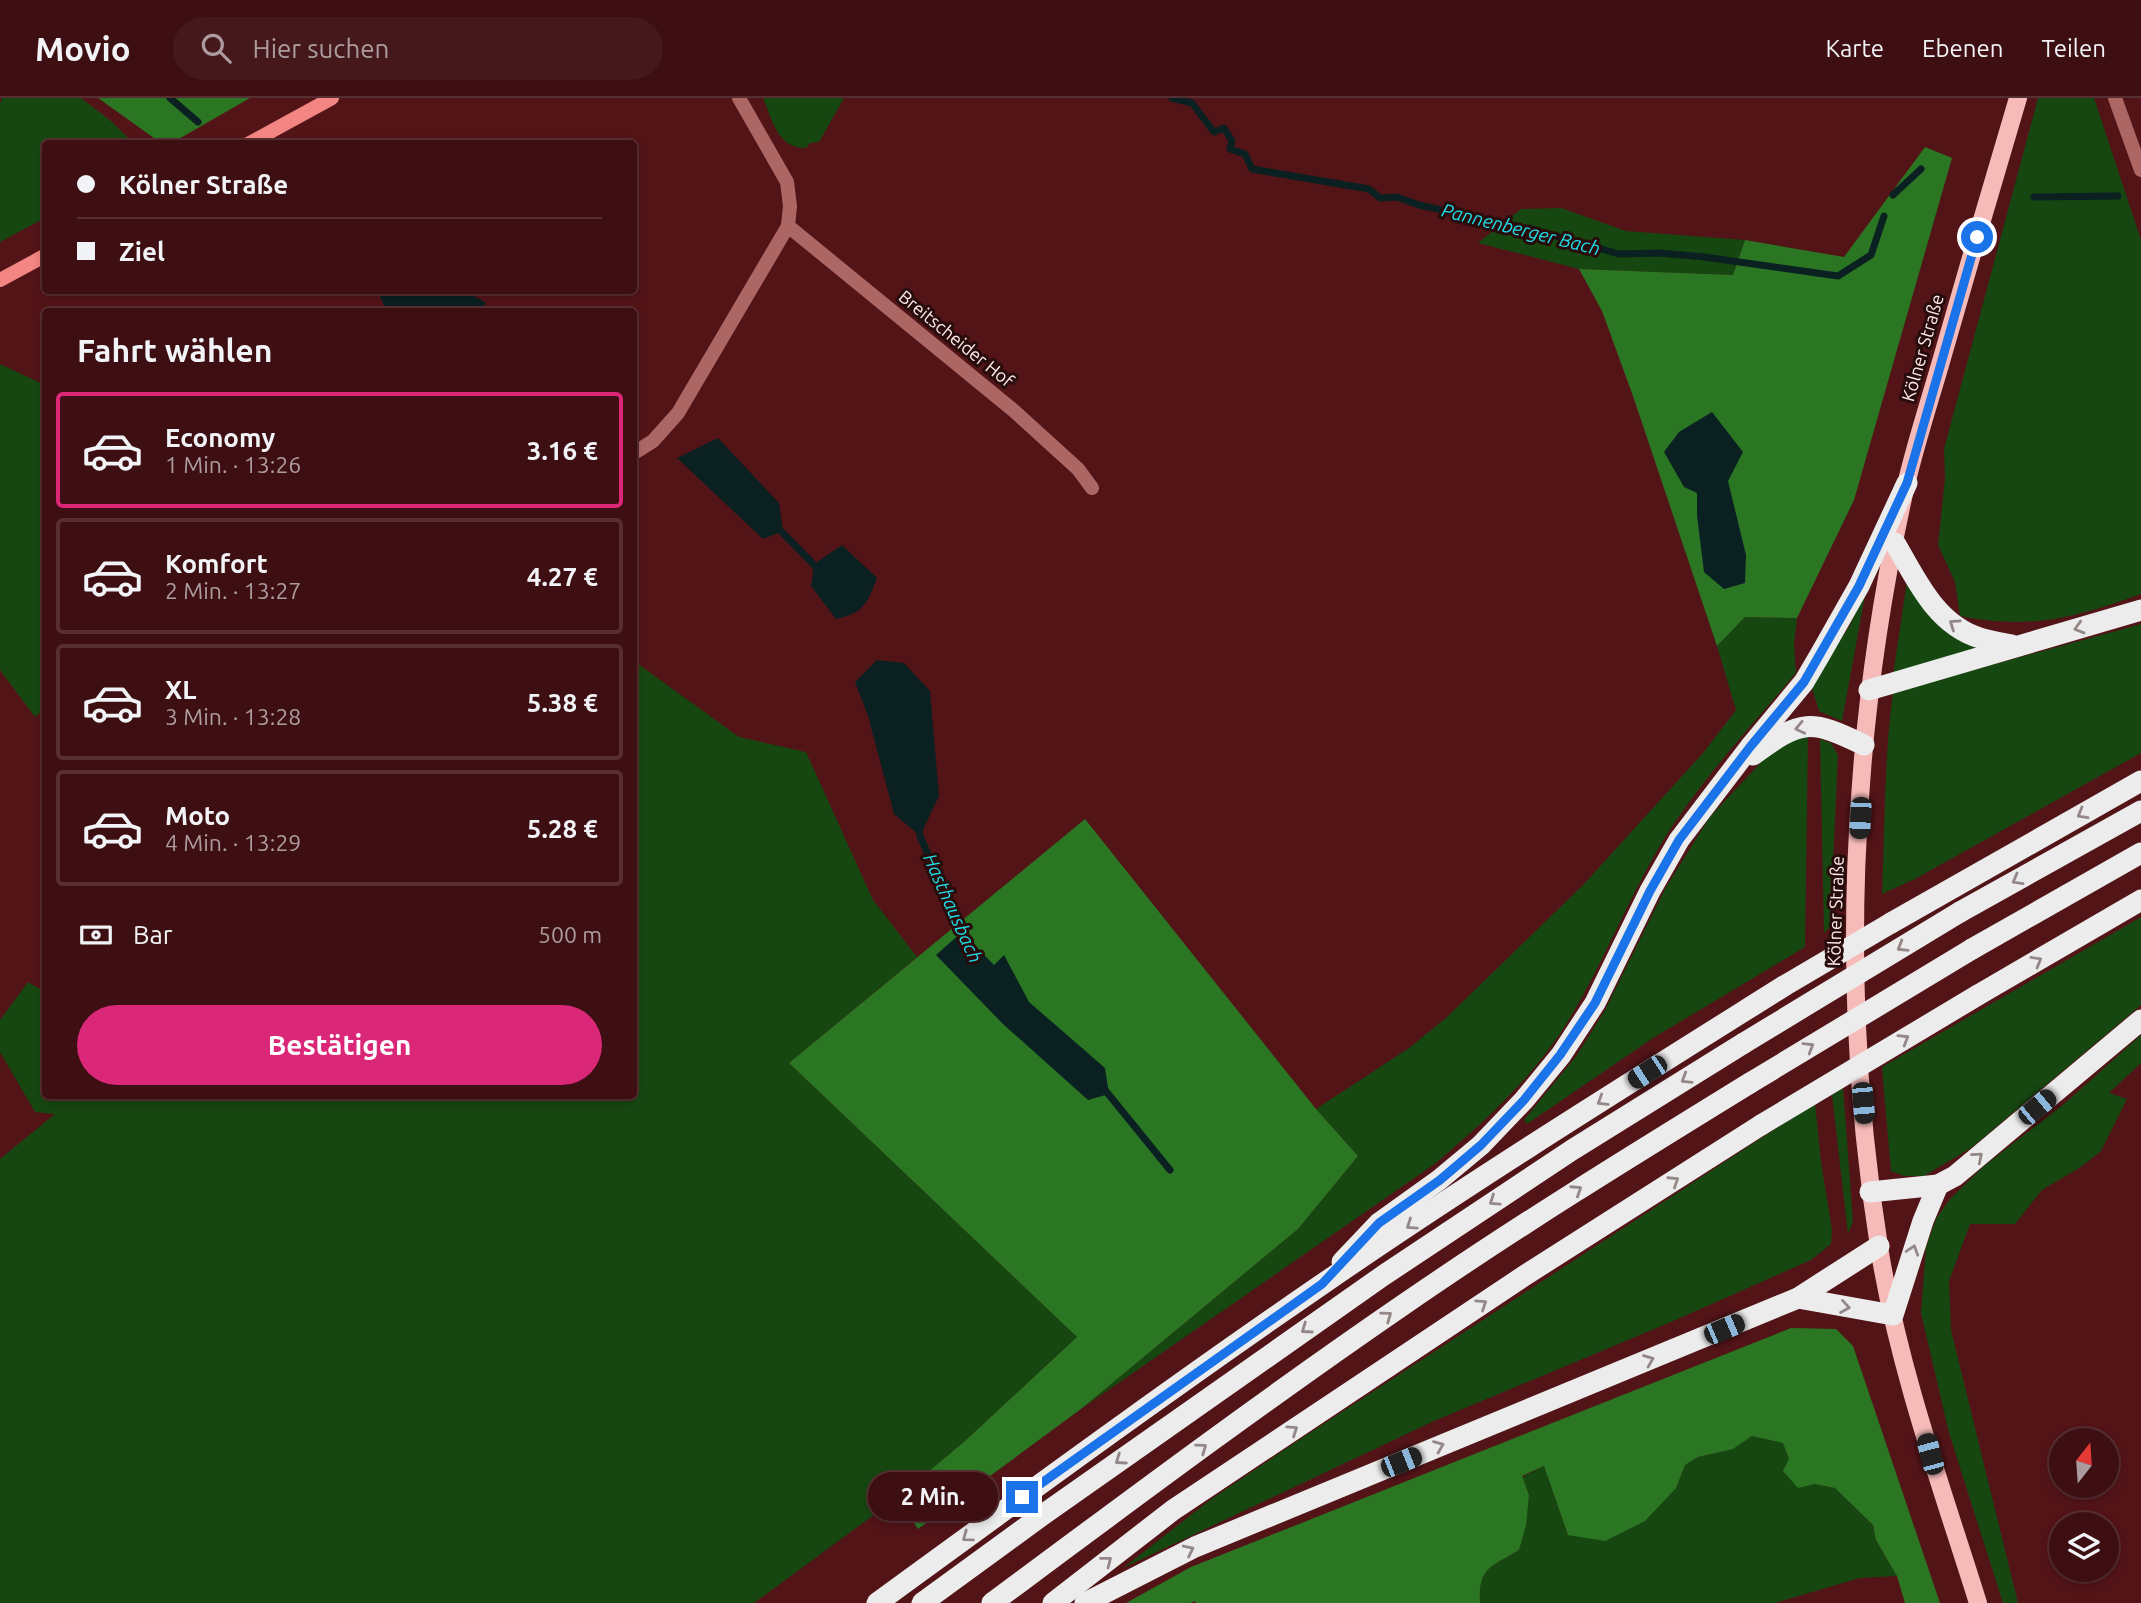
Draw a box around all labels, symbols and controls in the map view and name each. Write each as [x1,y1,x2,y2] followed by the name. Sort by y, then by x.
[173,17,663,80] search box
[197,29,235,67] icon: search
[35,30,131,67] text: Movio
[253,34,389,63] text: Hier suchen
[1825,35,1884,62] text: Karte
[1922,35,2003,62] text: Ebenen
[2041,35,2106,62] text: Teilen
[119,170,288,199] text: Kölner Straße
[1439,199,1603,259] water label: Pannenberger Bach
[1961,221,1993,253] route start
[119,237,165,266] text: Ziel
[895,286,1018,391] street label: Breitscheider Hof
[1897,292,1947,404] street label: Kölner Straße
[77,332,272,368] text: Fahrt wählen
[81,419,144,482] icon: car
[165,423,275,452] text: Economy
[527,436,598,465] text: 3.16 €
[165,452,301,477] text: 1 Min. · 13:26
[81,545,144,608] icon: car
[165,549,268,578] text: Komfort
[527,562,598,591] text: 4.27 €
[165,578,301,603] text: 2 Min. · 13:27
[2074,619,2086,634] one-way arrow
[1949,620,1962,632] one-way arrow
[81,671,144,734] icon: car
[165,675,196,704] text: XL
[527,688,598,717] text: 5.38 €
[165,704,301,729] text: 3 Min. · 13:28
[1795,720,1807,735] one-way arrow
[1849,796,1872,840] car
[81,797,144,860] icon: car
[165,801,230,830] text: Moto
[2076,806,2089,819] one-way arrow
[527,814,598,843] text: 5.28 €
[165,830,301,855] text: 4 Min. · 13:29
[919,850,987,966] water label: Hasthausbach
[1823,855,1847,967] street label: Kölner Straße
[2012,872,2025,885] one-way arrow
[77,916,115,954] icon: cash
[133,920,173,949] text: Bar
[538,922,602,947] text: 500 m
[1896,939,1909,952] one-way arrow
[2029,956,2042,969] one-way arrow
[77,1005,602,1085] button: Bestätigen
[1896,1035,1909,1048] one-way arrow
[1801,1043,1814,1056] one-way arrow
[1624,1052,1671,1092] car
[1681,1070,1694,1083] one-way arrow
[1851,1081,1876,1125] car
[2015,1085,2060,1129] car
[1596,1092,1609,1105] one-way arrow
[1970,1153,1983,1165] one-way arrow
[1666,1176,1679,1189] one-way arrow
[1569,1186,1582,1198] one-way arrow
[1489,1193,1502,1206] one-way arrow
[1406,1216,1419,1229] one-way arrow
[1905,1244,1920,1256] one-way arrow
[1475,1299,1488,1312] one-way arrow
[1839,1299,1851,1314] one-way arrow
[1701,1311,1748,1347] car
[1379,1312,1392,1324] one-way arrow
[1301,1321,1314,1333] one-way arrow
[1643,1354,1655,1368] one-way arrow
[1285,1426,1298,1438] one-way arrow
[2049,1428,2119,1498] north arrow
[2049,1428,2119,1582] map controls
[1915,1431,1946,1477] car
[1432,1441,1444,1455] one-way arrow
[1194,1444,1207,1456] one-way arrow
[1378,1444,1425,1480] car
[1115,1452,1128,1464] one-way arrow
[868,1472,998,1522] callout: 2 Min.
[1006,1481,1038,1513] route end
[901,1484,965,1509] text: 2 Min.
[2049,1512,2119,1582] button: layers
[962,1529,975,1542] one-way arrow
[1182,1544,1194,1558] one-way arrow
[1100,1557,1112,1570] one-way arrow

